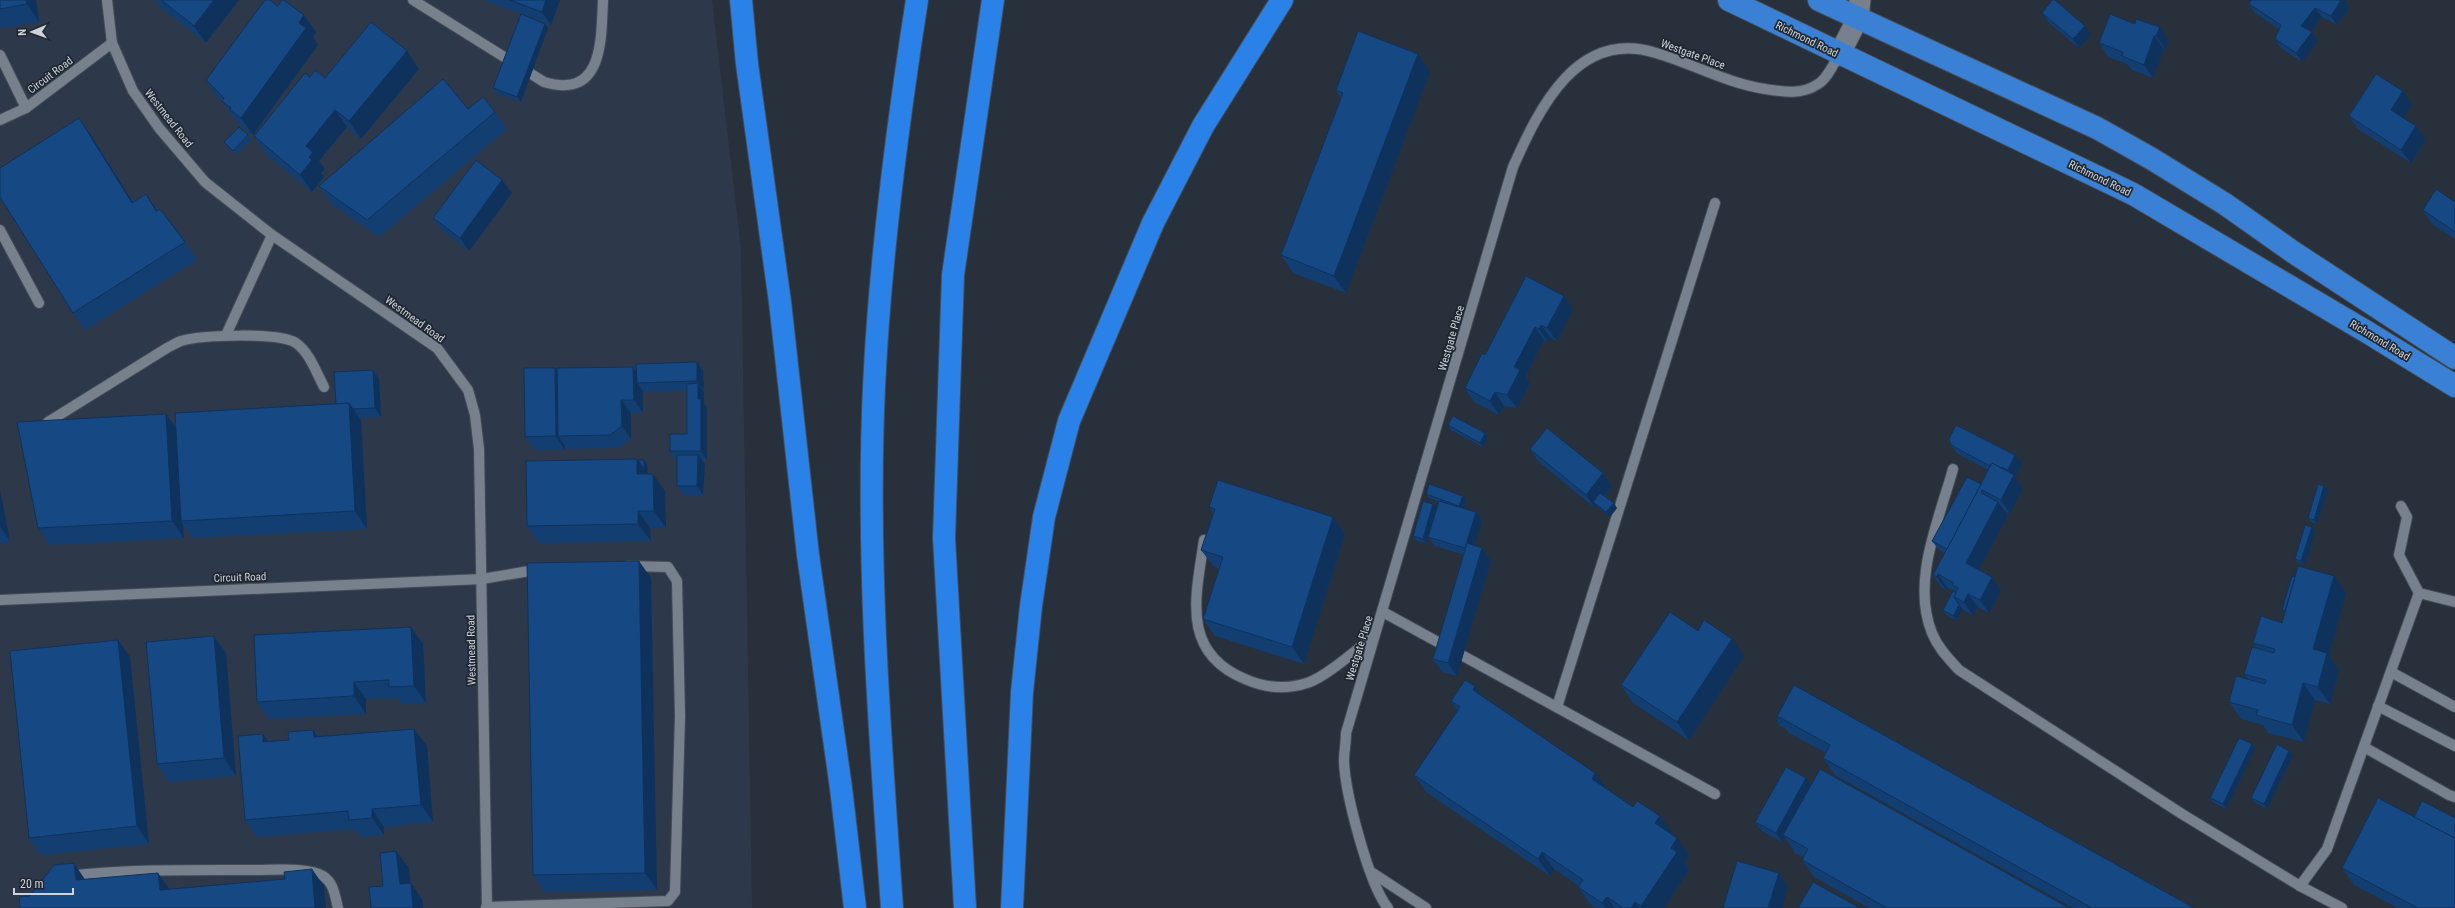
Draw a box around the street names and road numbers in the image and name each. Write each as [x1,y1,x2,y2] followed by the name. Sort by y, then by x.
[1773,19,1840,60] street label: Richmond Road
[1659,37,1727,72] street label: Westgate Place
[25,54,75,96] street label: Circuit Road
[142,87,195,150] street label: Westmead Road
[2066,158,2133,199] street label: Richmond Road
[382,293,447,345] street label: Westmead Road
[1436,304,1467,372] street label: Westgate Place
[2347,317,2412,364] street label: Richmond Road
[213,570,267,585] street label: Circuit Road
[1343,614,1376,682] street label: Westgate Place
[464,615,479,685] street label: Westmead Road

